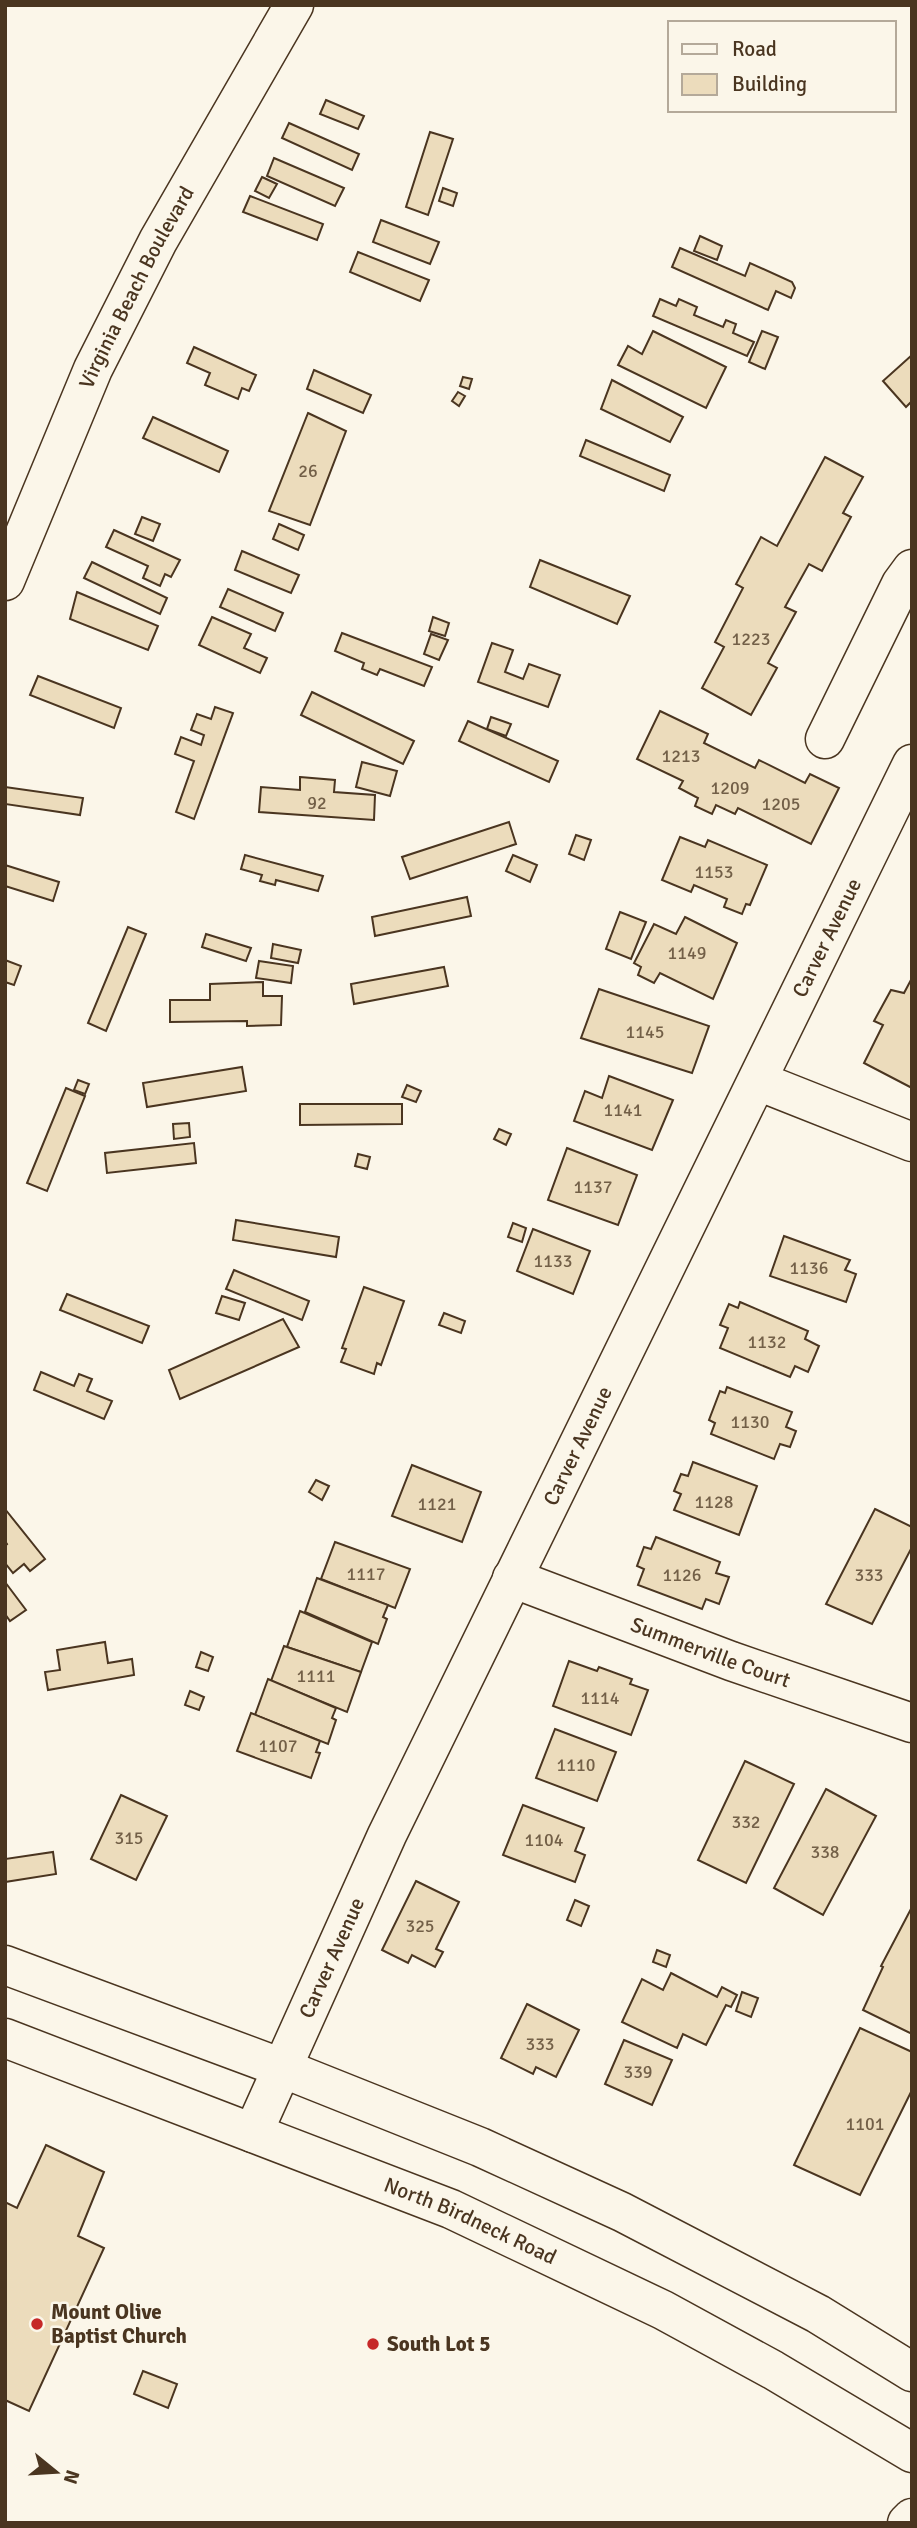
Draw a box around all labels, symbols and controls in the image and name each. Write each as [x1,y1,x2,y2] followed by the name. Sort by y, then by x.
[668,21,896,112] legend
[732,36,777,62] text: Road
[732,71,807,97] text: Building
[73,182,200,392] street label: Virginia Beach Boulevard
[298,460,318,482] house number: 26
[732,628,770,650] house number: 1223
[662,745,700,767] house number: 1213
[711,777,749,799] house number: 1209
[307,792,327,814] house number: 92
[762,793,800,815] house number: 1205
[695,861,733,883] house number: 1153
[787,874,867,1002] street label: Carver Avenue
[668,942,706,964] house number: 1149
[626,1021,664,1043] house number: 1145
[604,1099,642,1121] house number: 1141
[574,1176,612,1198] house number: 1137
[534,1250,572,1272] house number: 1133
[790,1257,828,1279] house number: 1136
[748,1331,786,1353] house number: 1132
[538,1382,618,1510] street label: Carver Avenue
[731,1411,769,1433] house number: 1130
[695,1491,733,1513] house number: 1128
[418,1493,456,1515] house number: 1121
[347,1563,385,1585] house number: 1117
[663,1564,701,1586] house number: 1126
[854,1564,884,1586] house number: 333
[627,1611,794,1693] street label: Summerville Court
[297,1665,335,1687] house number: 1111
[581,1687,620,1709] house number: 1114
[259,1735,297,1757] house number: 1107
[557,1754,595,1776] house number: 1110
[731,1811,761,1833] house number: 332
[114,1827,144,1849] house number: 315
[525,1829,564,1851] house number: 1104
[810,1841,840,1863] house number: 338
[293,1894,370,2022] street label: Carver Avenue
[405,1915,435,1937] house number: 325
[525,2033,555,2055] house number: 333
[623,2061,653,2083] house number: 339
[846,2113,884,2135] house number: 1101
[380,2172,561,2270] street label: North Birdneck Road
[51,2299,187,2349] place label: Mount Olive Baptist Church
[29,2316,45,2332] marker: Mount Olive Baptist Church
[387,2331,491,2357] place label: South Lot 5
[365,2336,381,2352] marker: South Lot 5
[21,2437,91,2507] north arrow
[58,2467,85,2487] text: N

